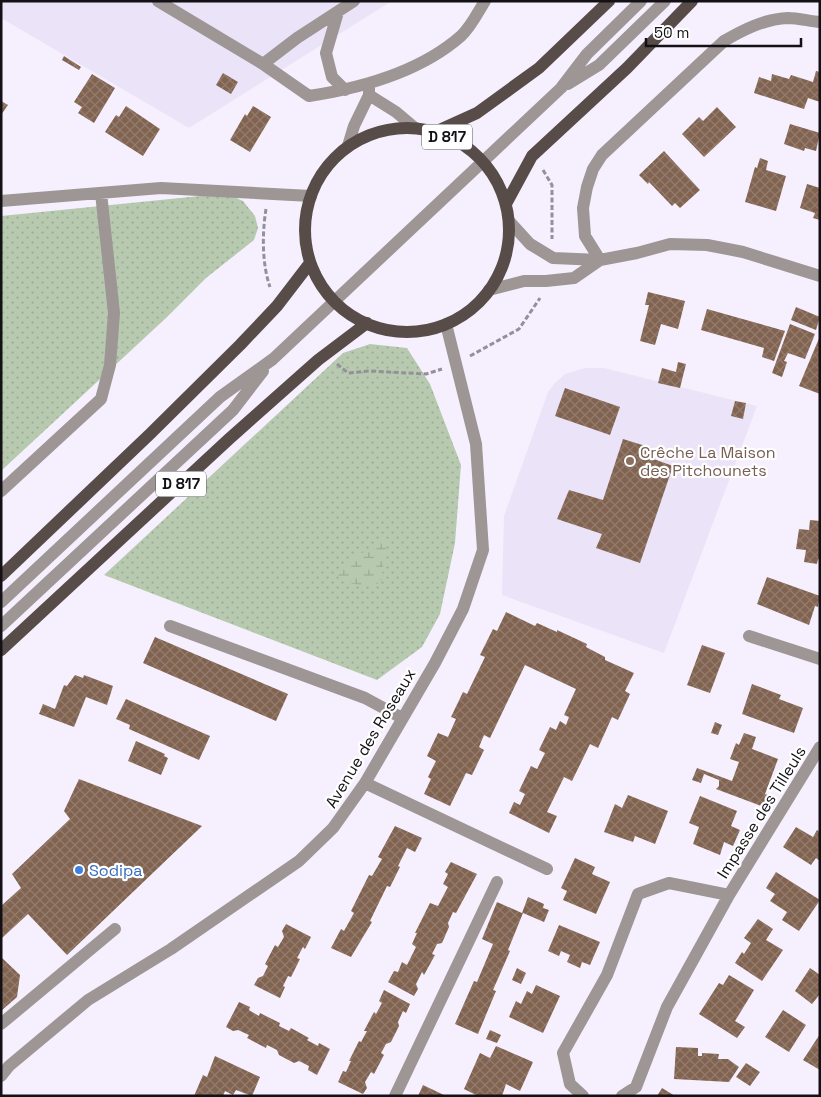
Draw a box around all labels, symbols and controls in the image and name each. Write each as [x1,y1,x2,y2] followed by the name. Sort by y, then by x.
[646,15,801,47] scale bar
[654,23,689,42] text: 50 m
[422,124,472,150] road number: D 817
[640,442,776,481] place label: Crêche La Maison des Pitchounets
[624,455,636,467] marker: Crêche La Maison des Pitchounets
[156,472,206,496] road number: D 817
[320,665,420,812] street label: Avenue des Roseaux
[712,742,811,882] street label: Impasse des Tilleuls
[89,860,142,881] place label: Sodipa
[73,864,85,876] marker: Sodipa

